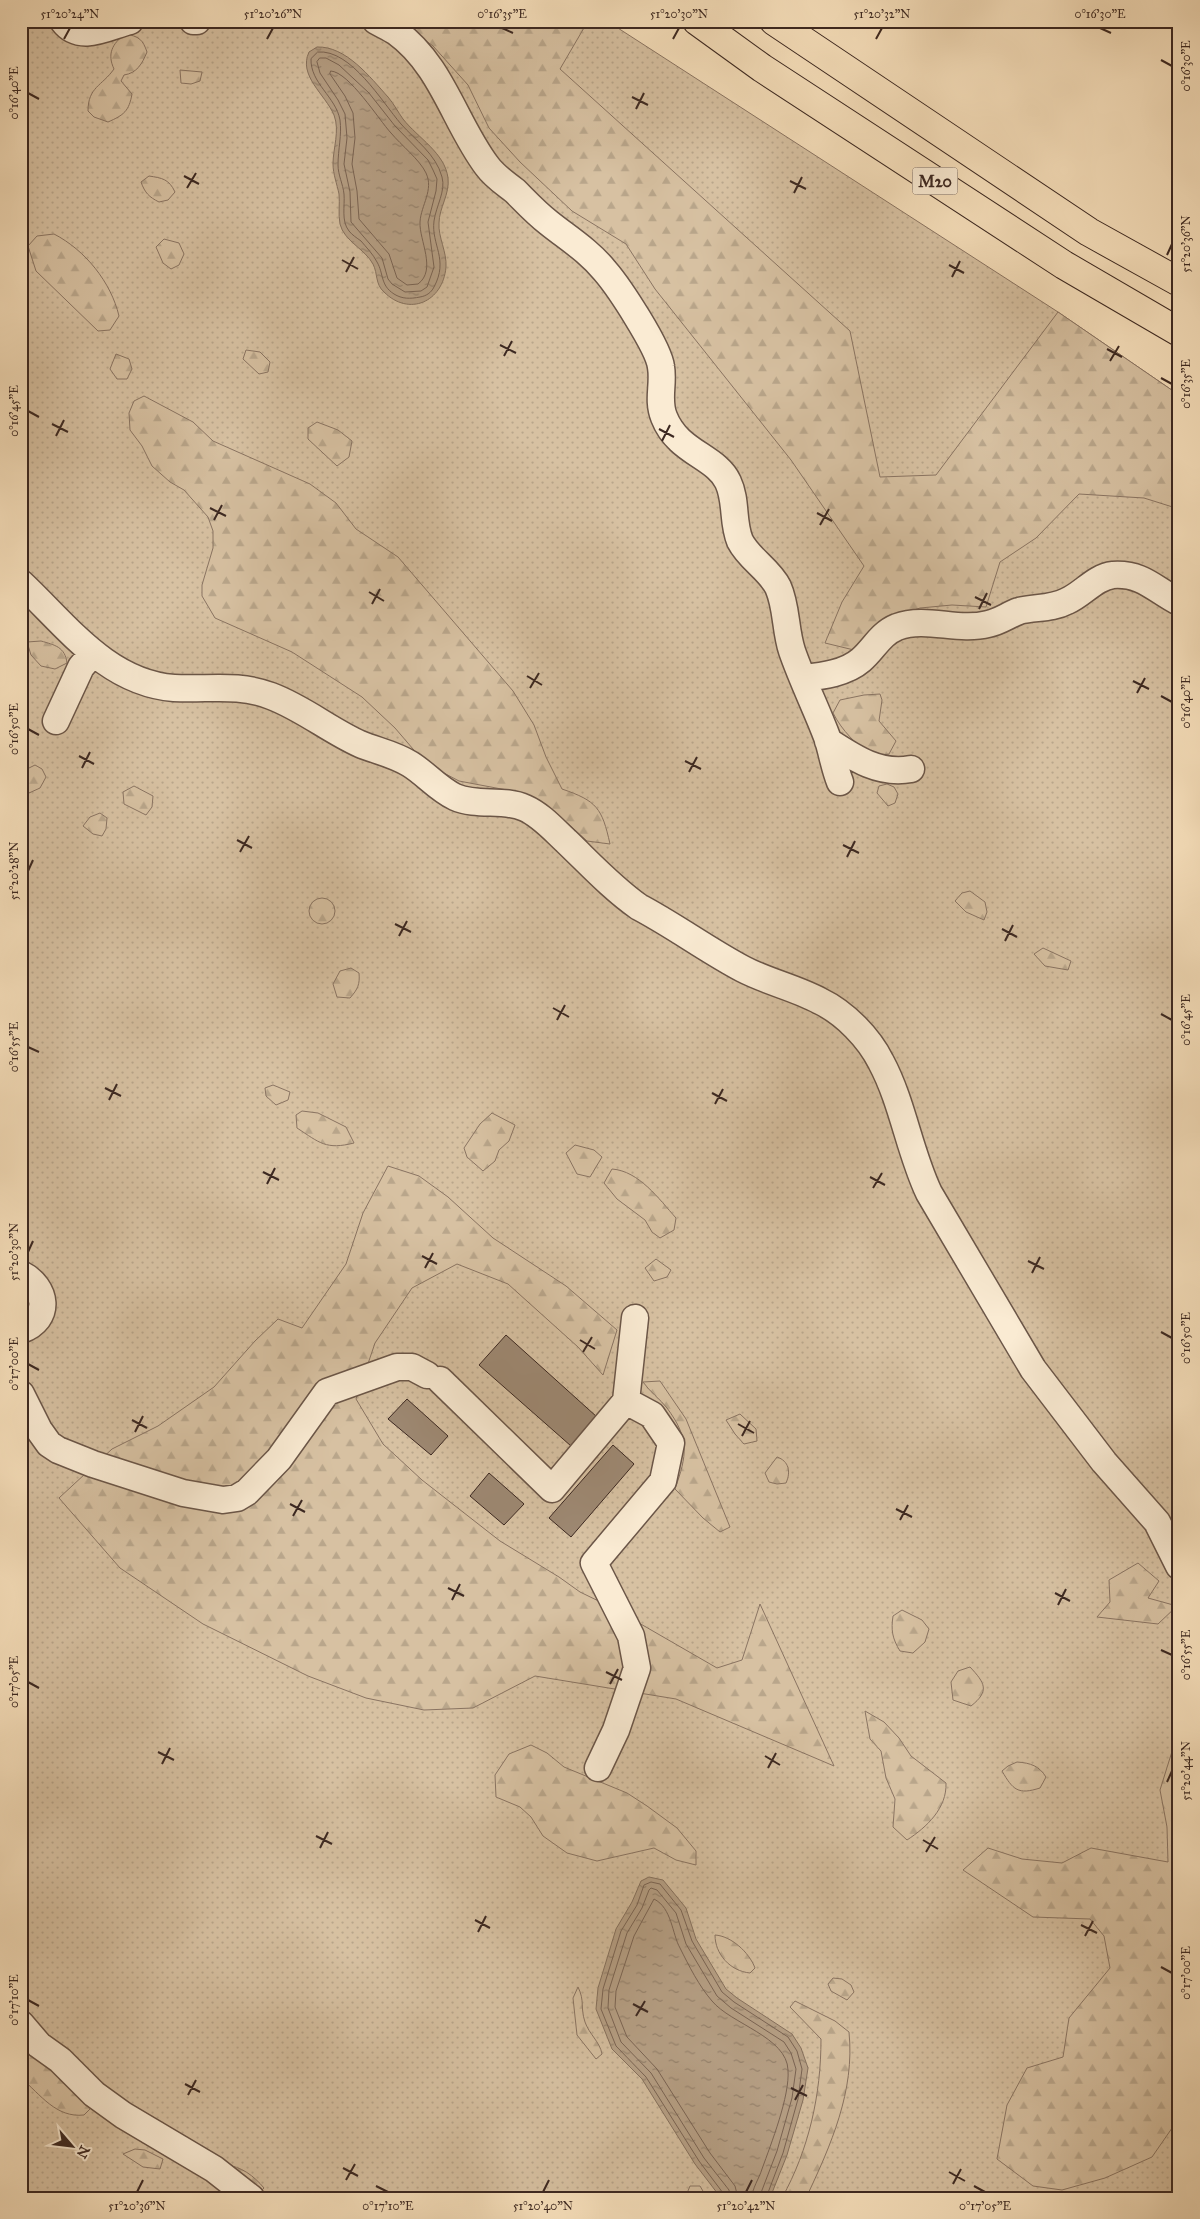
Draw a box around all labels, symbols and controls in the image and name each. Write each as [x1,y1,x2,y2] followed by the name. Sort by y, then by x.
[41,7,99,21] text: 51°20'24"N
[244,7,302,21] text: 51°20'26"N
[477,7,527,21] text: 0°16'35"E
[650,7,708,21] text: 51°20'30"N
[853,7,911,21] text: 51°20'32"N
[1074,7,1126,21] text: 0°16'30"E
[1179,40,1193,92] text: 0°16'30"E
[7,66,21,120] text: 0°16'40"E
[912,168,958,195] road number: M20
[1179,215,1193,273] text: 51°20'36"N
[1179,359,1193,409] text: 0°16'35"E
[7,385,21,437] text: 0°16'45"E
[1179,675,1193,729] text: 0°16'40"E
[7,703,21,755] text: 0°16'50"E
[7,842,21,900] text: 51°20'28"N
[1179,994,1193,1046] text: 0°16'45"E
[7,1021,21,1072] text: 0°16'55"E
[7,1223,21,1281] text: 51°20'30"N
[1179,1312,1193,1364] text: 0°16'50"E
[7,1337,21,1391] text: 0°17'00"E
[1179,1629,1193,1680] text: 0°16'55"E
[7,1655,21,1708] text: 0°17'05"E
[1179,1741,1193,1801] text: 51°20'44"N
[1179,1946,1193,2000] text: 0°17'00"E
[7,1974,21,2026] text: 0°17'10"E
[48,2122,98,2172] north arrow
[73,2143,93,2161] text: N
[108,2199,166,2213] text: 51°20'36"N
[362,2199,414,2213] text: 0°17'10"E
[513,2199,573,2213] text: 51°20'40"N
[717,2199,775,2213] text: 51°20'42"N
[959,2199,1012,2213] text: 0°17'05"E

